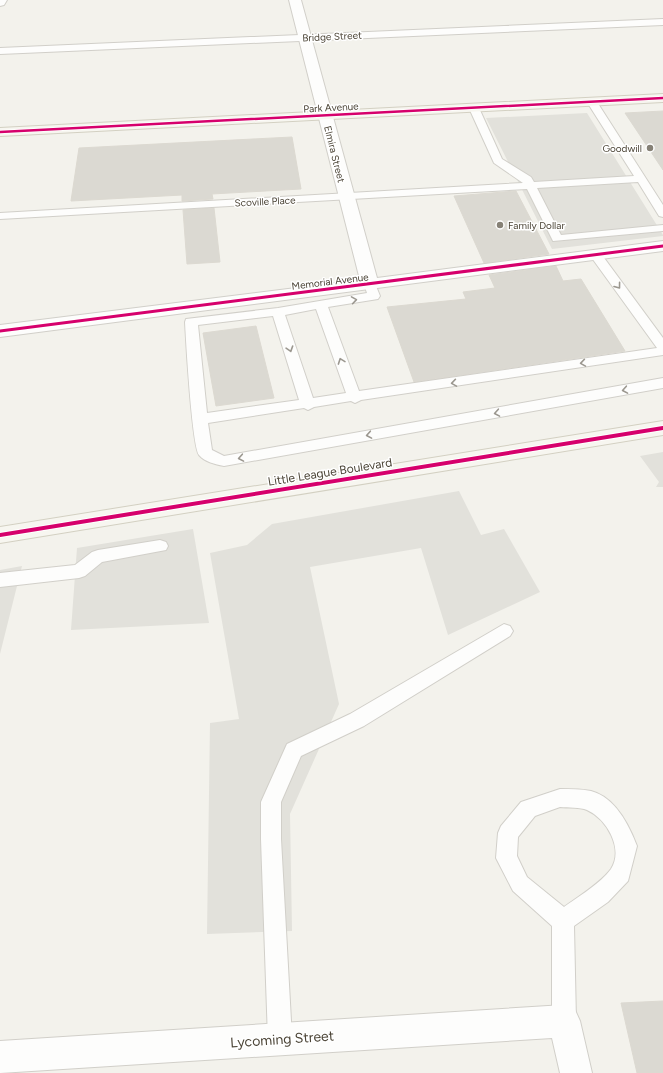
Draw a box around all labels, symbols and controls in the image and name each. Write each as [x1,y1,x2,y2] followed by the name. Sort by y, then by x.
[302,28,362,45] street label: Bridge Street
[303,100,360,115] street label: Park Avenue
[321,124,348,184] street label: Elmira Street
[602,142,642,155] place label: Goodwill
[645,143,655,153] marker: Goodwill
[234,193,296,210] street label: Scoville Place
[508,219,565,232] place label: Family Dollar
[495,220,505,230] marker: Family Dollar
[291,270,370,293] street label: Memorial Avenue
[613,281,620,288] one-way arrow
[351,296,357,304] one-way arrow
[285,345,294,352] one-way arrow
[338,358,346,365] one-way arrow
[580,358,586,367] one-way arrow
[451,378,457,387] one-way arrow
[622,385,628,394] one-way arrow
[494,408,500,417] one-way arrow
[366,431,372,439] one-way arrow
[237,453,244,462] one-way arrow
[267,455,393,489] street label: Little League Boulevard
[230,1027,334,1052] street label: Lycoming Street

